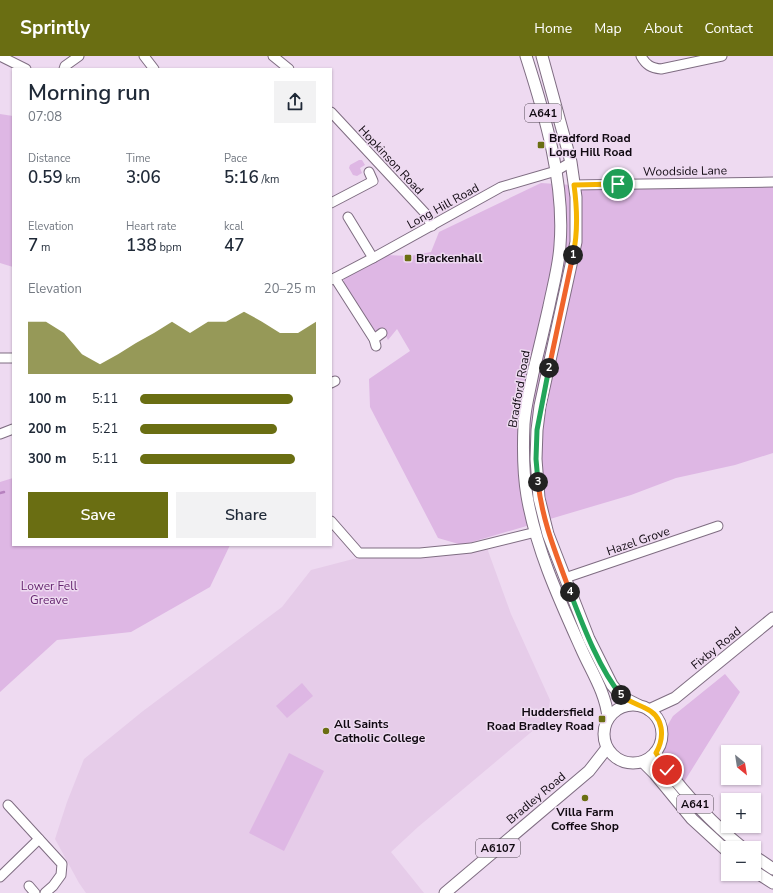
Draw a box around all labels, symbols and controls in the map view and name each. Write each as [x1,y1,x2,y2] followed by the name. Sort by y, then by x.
[20,15,90,41] text: Sprintly
[534,19,572,38] text: Home
[594,19,622,38] text: Map
[644,19,683,38] text: About
[705,19,753,38] text: Contact
[28,78,151,108] text: Morning run
[274,81,316,123] button: share
[525,104,561,122] road number: A641
[28,108,62,126] text: 07:08
[355,122,427,198] street label: Hopkinson Road
[549,130,632,160] place label: Bradford Road Long Hill Road
[536,140,546,150] marker: Bradford Road Long Hill Road
[28,151,71,166] text: Distance
[126,151,150,166] text: Time
[224,151,247,166] text: Pace
[643,162,727,180] street label: Woodside Lane
[28,166,63,189] text: 0.59
[126,166,161,189] text: 3:06
[224,166,259,189] text: 5:16
[601,167,635,201] pin
[63,172,80,187] text: km
[259,172,279,187] text: /km
[607,173,629,195] icon: arrive
[404,180,482,232] street label: Long Hill Road
[28,219,74,234] text: Elevation
[126,219,176,234] text: Heart rate
[224,219,244,234] text: kcal
[28,234,38,257] text: 7
[126,234,157,257] text: 138
[224,234,244,257] text: 47
[38,240,50,255] text: m
[157,240,182,255] text: bpm
[563,245,583,265] pin: 1
[570,247,576,262] text: 1
[416,250,482,266] place label: Brackenhall
[403,253,413,263] marker: Brackenhall
[28,280,82,298] text: Elevation
[264,280,316,298] text: 20–25 m
[504,349,534,429] street label: Bradford Road
[539,358,559,378] pin: 2
[546,360,552,375] text: 2
[28,390,66,408] text: 100 m
[92,390,118,408] text: 5:11
[28,420,66,438] text: 200 m
[92,420,118,438] text: 5:21
[28,450,66,468] text: 300 m
[92,450,118,468] text: 5:11
[528,472,548,492] pin: 3
[535,474,541,489] text: 3
[28,492,168,538] button: Save
[176,492,316,538] button: Share
[604,523,672,559] street label: Hazel Grove
[21,578,78,608] park label: Lower Fell Greave
[560,582,580,602] pin: 4
[567,584,573,599] text: 4
[688,623,744,673] street label: Fixby Road
[611,685,631,705] pin: 5
[618,687,624,702] text: 5
[487,704,594,734] place label: Huddersfield Road Bradley Road
[597,714,607,724] marker: Huddersfield Road Bradley Road
[334,716,426,746] place label: All Saints Catholic College
[321,726,331,736] marker: All Saints Catholic College
[721,745,761,785] north arrow
[721,745,761,881] map controls
[650,753,684,787] pin
[656,759,678,781] icon: check
[503,769,569,827] street label: Bradley Road
[580,793,590,803] marker: Villa Farm Coffee Shop
[721,793,761,833] button: +
[677,795,713,813] road number: A641
[551,804,619,834] place label: Villa Farm Coffee Shop
[476,839,520,857] road number: A6107
[721,841,761,881] button: −

